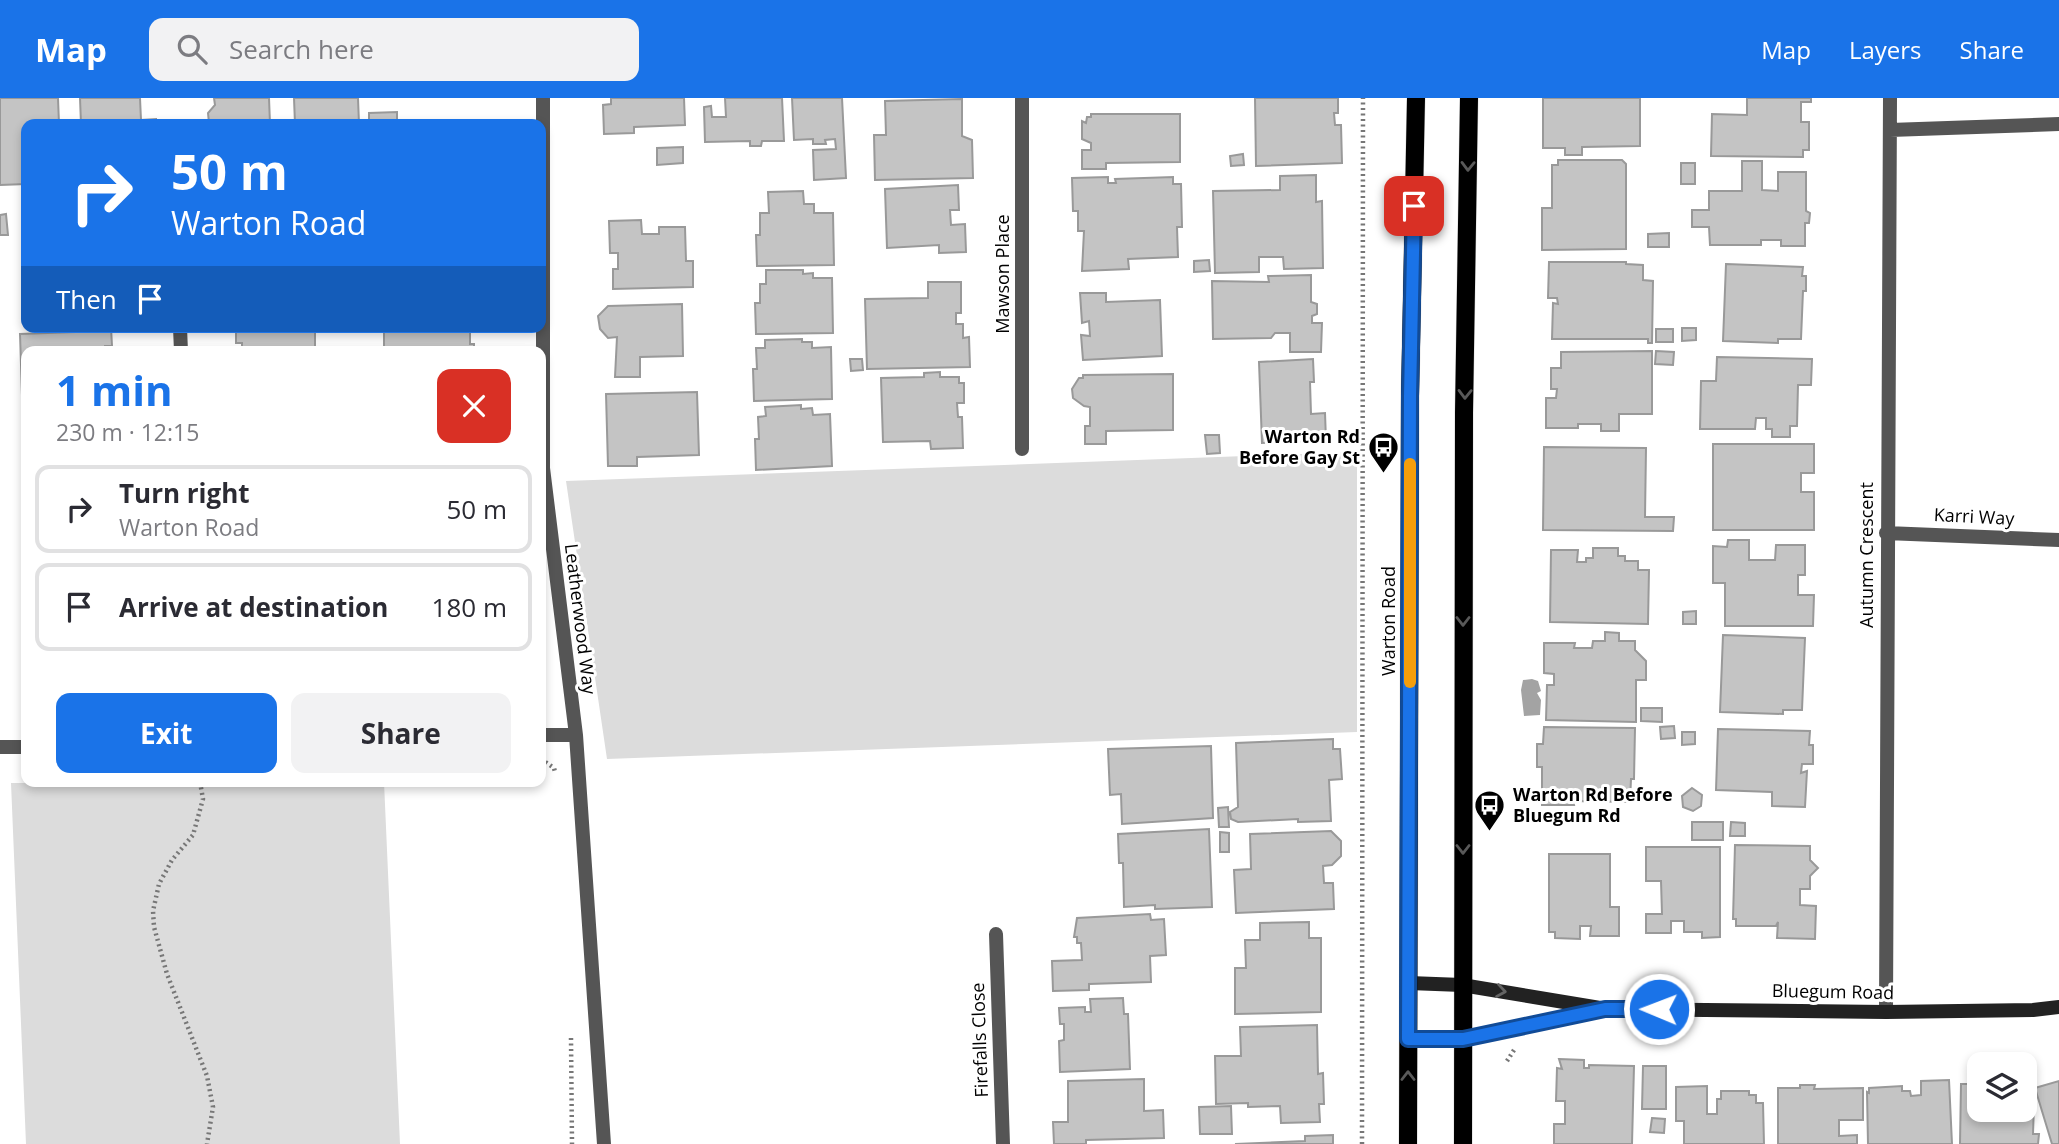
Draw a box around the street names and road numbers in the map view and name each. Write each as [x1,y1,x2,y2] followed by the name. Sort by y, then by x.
[990,214,1014,334] street label: Mawson Place
[1854,482,1878,628] street label: Autumn Crescent
[1933,502,2016,530] street label: Karri Way
[560,542,602,696] street label: Leatherwood Way
[1376,566,1400,676] street label: Warton Road
[1772,978,1894,1004] street label: Bluegum Road
[965,982,993,1098] street label: Firefalls Close

